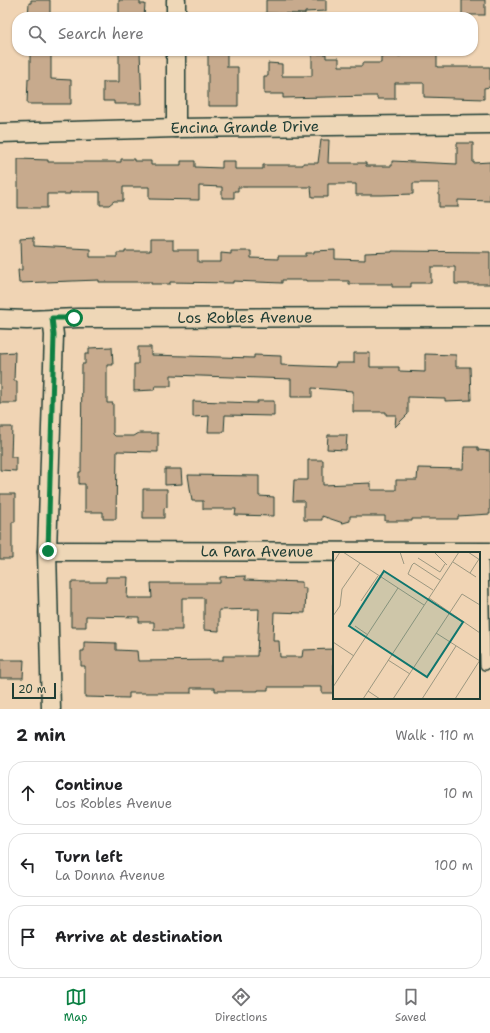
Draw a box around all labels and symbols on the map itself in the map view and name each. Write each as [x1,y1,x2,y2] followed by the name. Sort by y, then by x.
[170,116,319,138] street label: Encina Grande Drive
[177,307,313,328] street label: Los Robles Avenue
[65,309,83,327] route start
[200,541,314,562] street label: La Para Avenue
[39,542,57,560] route end
[333,552,480,699] inset map
[12,681,56,700] scale bar

